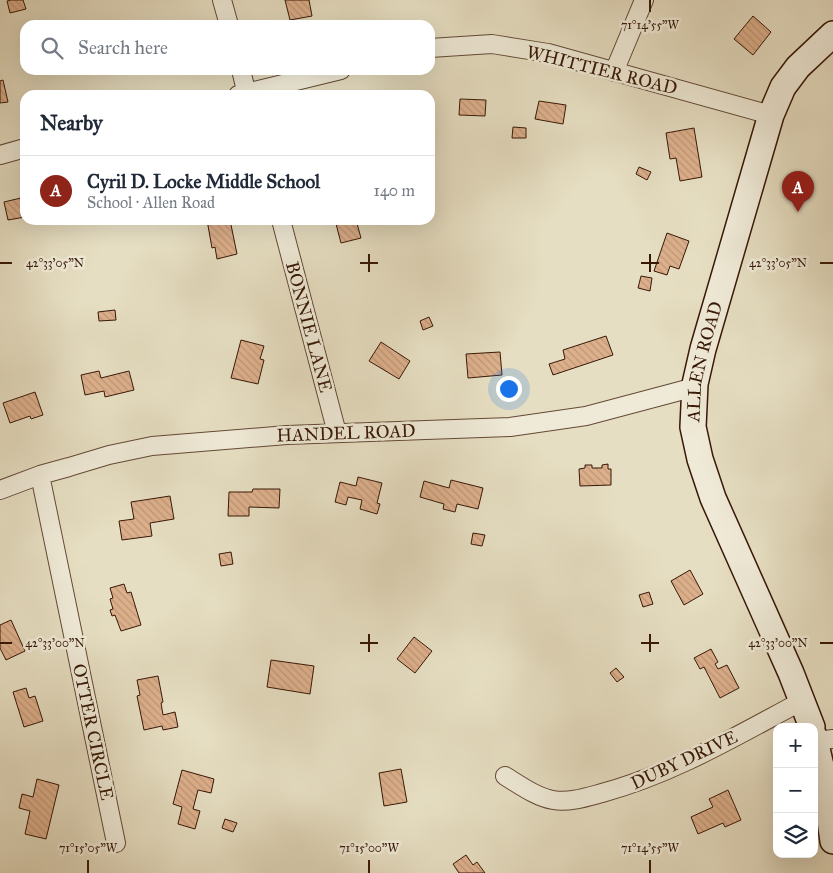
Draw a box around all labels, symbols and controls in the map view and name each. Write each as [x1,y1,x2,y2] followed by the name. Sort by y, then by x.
[621,18,680,32] text: 71°14'55"W
[20,20,435,75] search box
[38,34,66,62] icon: search
[78,36,168,59] text: Search here
[524,41,680,99] street label: WHITTIER ROAD
[40,110,103,136] text: Nearby
[87,170,320,193] text: Cyril D. Locke Middle School
[782,171,814,212] pin: A
[51,181,61,200] text: A
[374,181,415,200] text: 140 m
[87,193,215,212] text: School · Allen Road
[26,256,84,270] text: 42°33'05"N
[749,256,807,270] text: 42°33'05"N
[281,259,337,395] street label: BONNIE LANE
[682,299,727,423] street label: ALLEN ROAD
[496,376,522,402] your location
[276,420,416,446] street label: HANDEL ROAD
[25,636,85,650] text: 42°33'00"N
[748,636,808,650] text: 42°33'00"N
[68,662,118,802] street label: OTTER CIRCLE
[773,723,818,858] map controls
[773,723,818,768] button: +
[627,726,741,794] street label: DUBY DRIVE
[773,768,818,813] button: −
[773,813,818,858] button: layers
[59,841,118,855] text: 71°15'05"W
[339,841,399,855] text: 71°15'00"W
[621,841,680,855] text: 71°14'55"W

